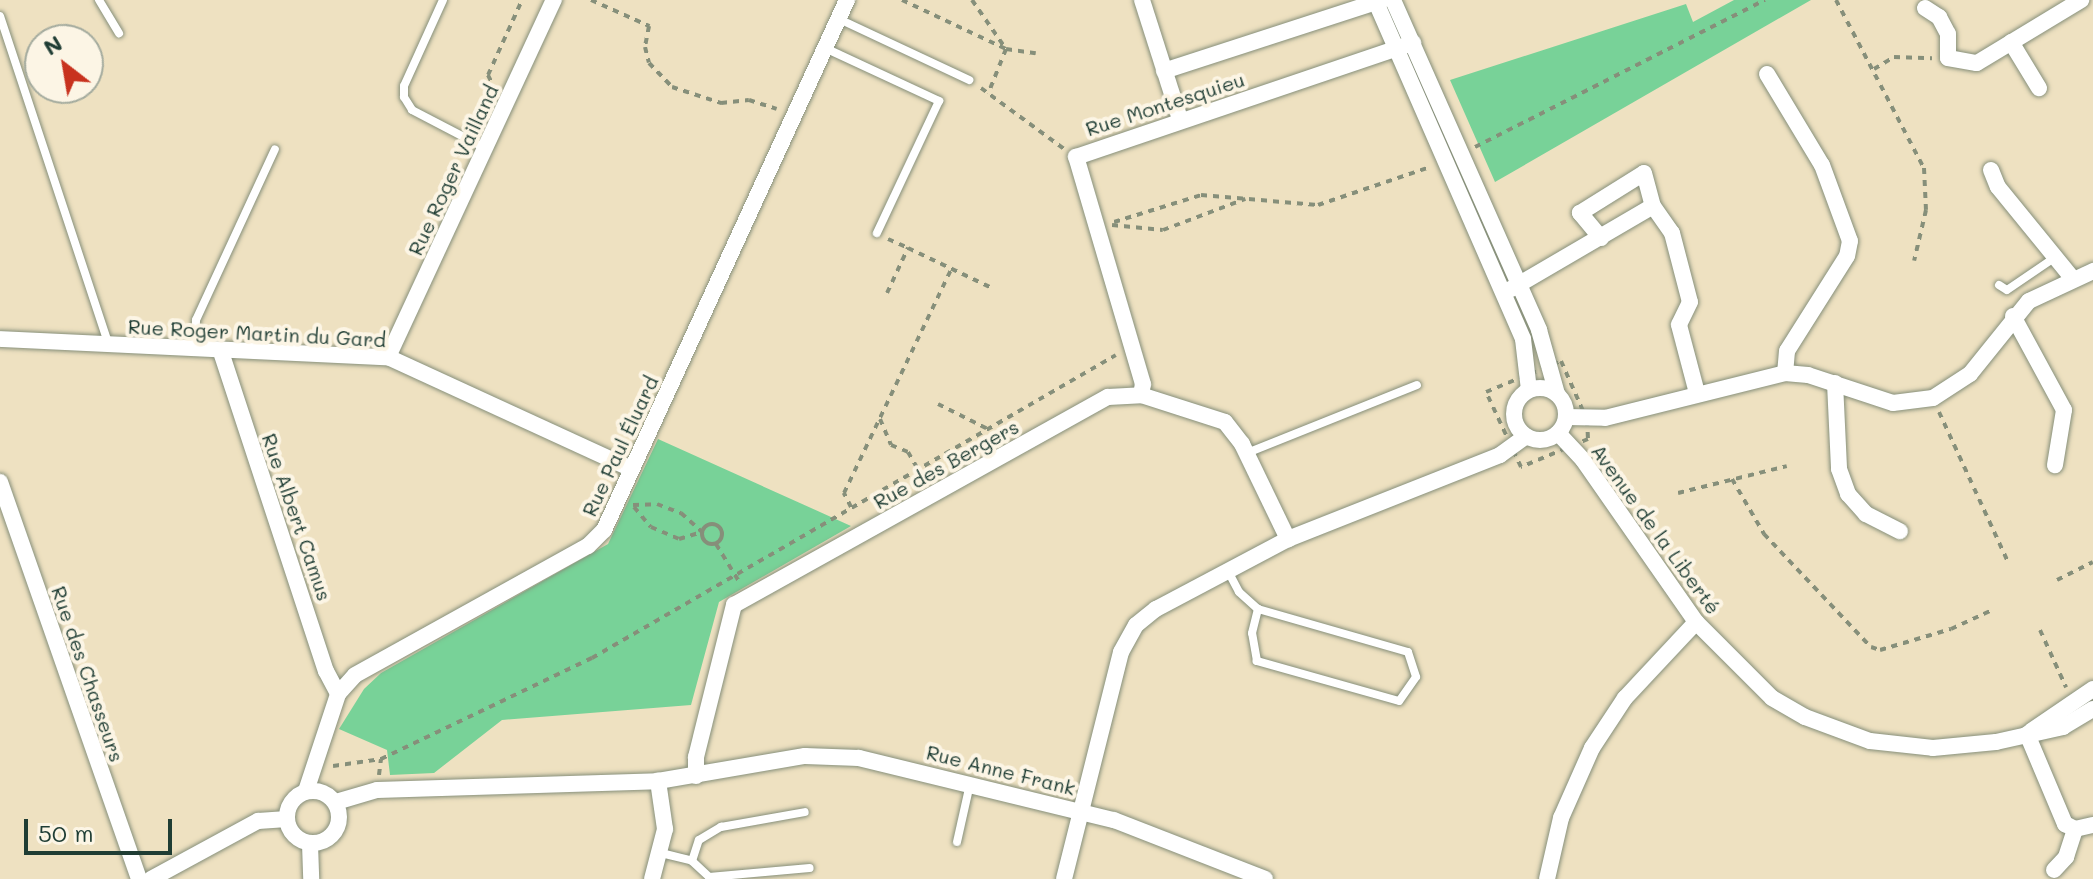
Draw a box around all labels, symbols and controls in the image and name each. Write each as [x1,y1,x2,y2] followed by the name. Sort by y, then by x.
[24,24,104,104] north arrow
[38,28,67,61] text: N
[1083,67,1247,141] street label: Rue Montesquieu
[403,81,503,259] street label: Rue Roger Vailland
[127,314,387,352] street label: Rue Roger Martin du Gard
[577,372,663,520] street label: Rue Paul Éluard
[869,414,1023,514] street label: Rue des Bergers
[257,430,337,604] street label: Rue Albert Camus
[1586,439,1726,619] street label: Avenue de la Liberté
[47,583,129,765] street label: Rue des Chasseurs
[924,740,1078,800] street label: Rue Anne Frank
[28,803,176,853] scale bar
[38,817,94,848] text: 50 m

